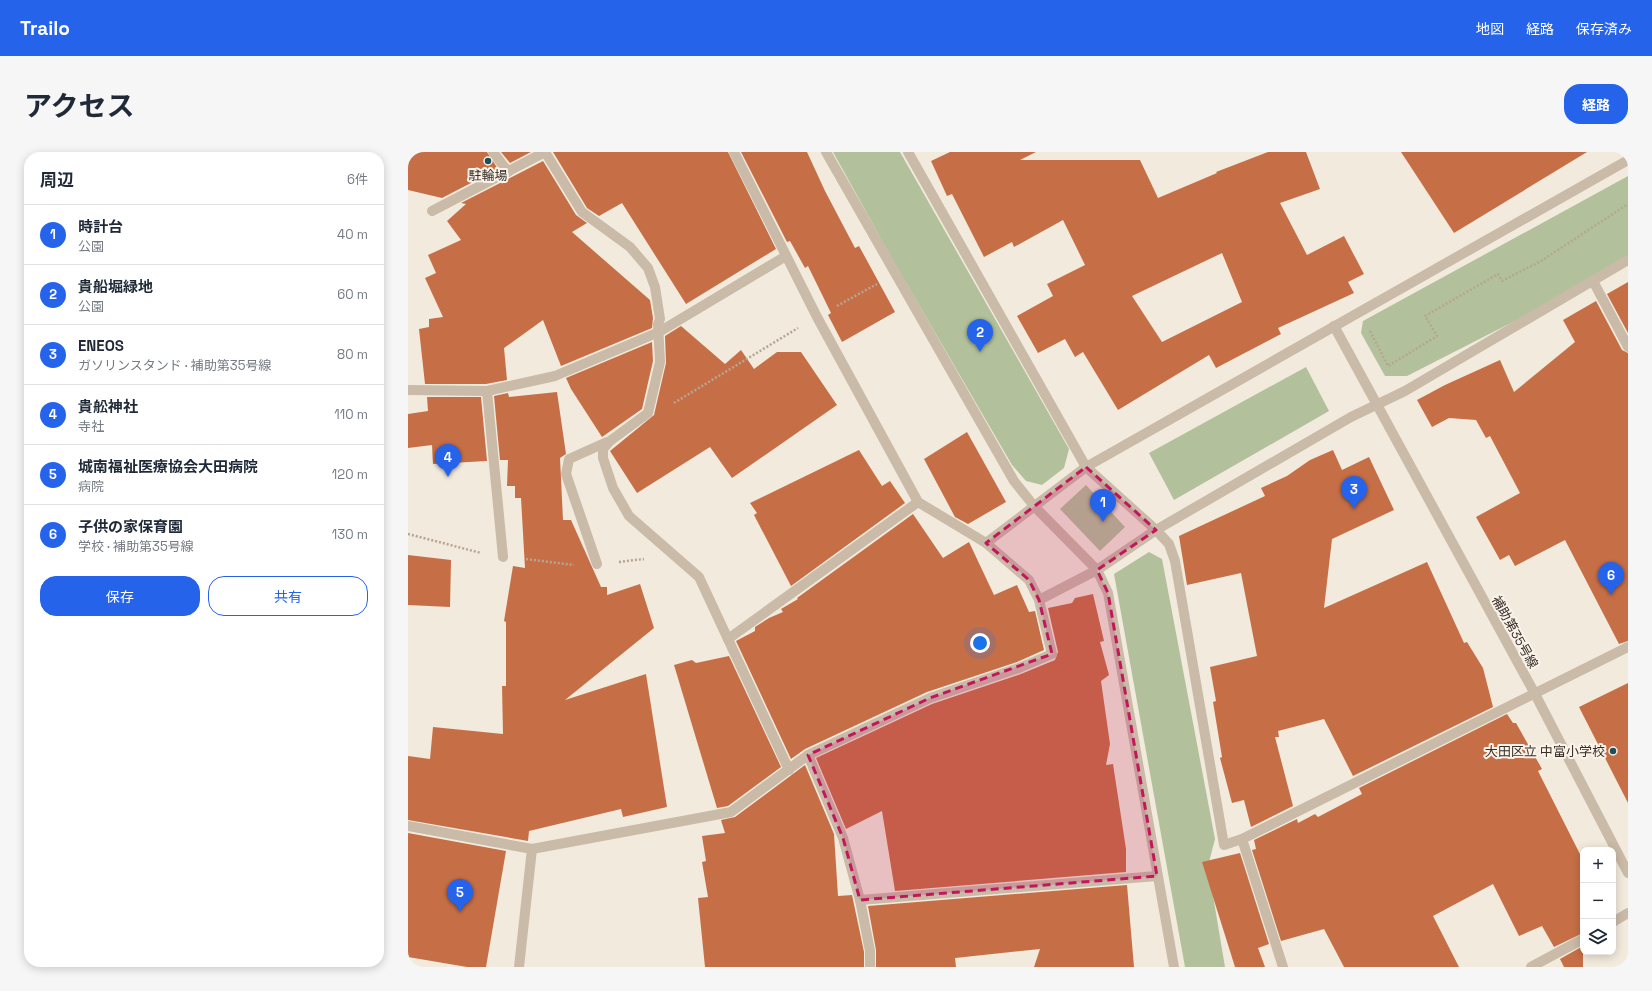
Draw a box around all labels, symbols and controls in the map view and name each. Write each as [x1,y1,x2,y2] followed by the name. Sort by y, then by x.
[20,16,70,41] text: Trailo
[1476,20,1504,38] text: 地図
[1526,20,1554,38] text: 経路
[1576,20,1632,38] text: 保存済み
[1564,84,1628,124] button: 経路
[24,88,135,124] text: アクセス
[483,156,493,166] marker: 駐輪場
[468,167,508,184] place label: 駐輪場
[40,169,74,191] text: 周辺
[347,171,368,188] text: 6件
[78,217,123,236] text: 時計台
[50,226,56,243] text: 1
[337,226,368,243] text: 40 m
[78,238,104,255] text: 公園
[78,277,153,296] text: 貴船堀緑地
[49,286,57,303] text: 2
[337,286,368,303] text: 60 m
[78,298,104,315] text: 公園
[967,319,993,352] pin: 2
[78,336,124,355] text: ENEOS
[49,346,57,363] text: 3
[337,346,368,363] text: 80 m
[78,357,272,374] text: ガソリンスタンド · 補助第35号線
[78,397,138,416] text: 貴舩神社
[49,406,57,423] text: 4
[334,406,368,423] text: 110 m
[78,418,104,435] text: 寺社
[435,444,461,477] pin: 4
[78,457,258,476] text: 城南福祉医療協会大田病院
[49,466,57,483] text: 5
[332,466,368,483] text: 120 m
[1341,476,1367,509] pin: 3
[78,478,104,495] text: 病院
[1090,489,1116,522] pin: 1
[78,517,183,536] text: 子供の家保育園
[49,526,57,543] text: 6
[332,526,368,543] text: 130 m
[78,538,194,555] text: 学校 · 補助第35号線
[1598,562,1624,595] pin: 6
[40,576,200,616] button: 保存
[208,576,368,616] button: 共有
[1488,593,1542,671] street label: 補助第35号線
[970,633,990,653] your location
[1485,743,1605,760] place label: 大田区立 中富小学校
[1608,746,1618,756] marker: 大田区立 中富小学校
[1580,847,1616,955] map controls
[1580,847,1616,883] button: +
[447,879,473,912] pin: 5
[1580,883,1616,919] button: −
[1580,919,1616,955] button: layers

